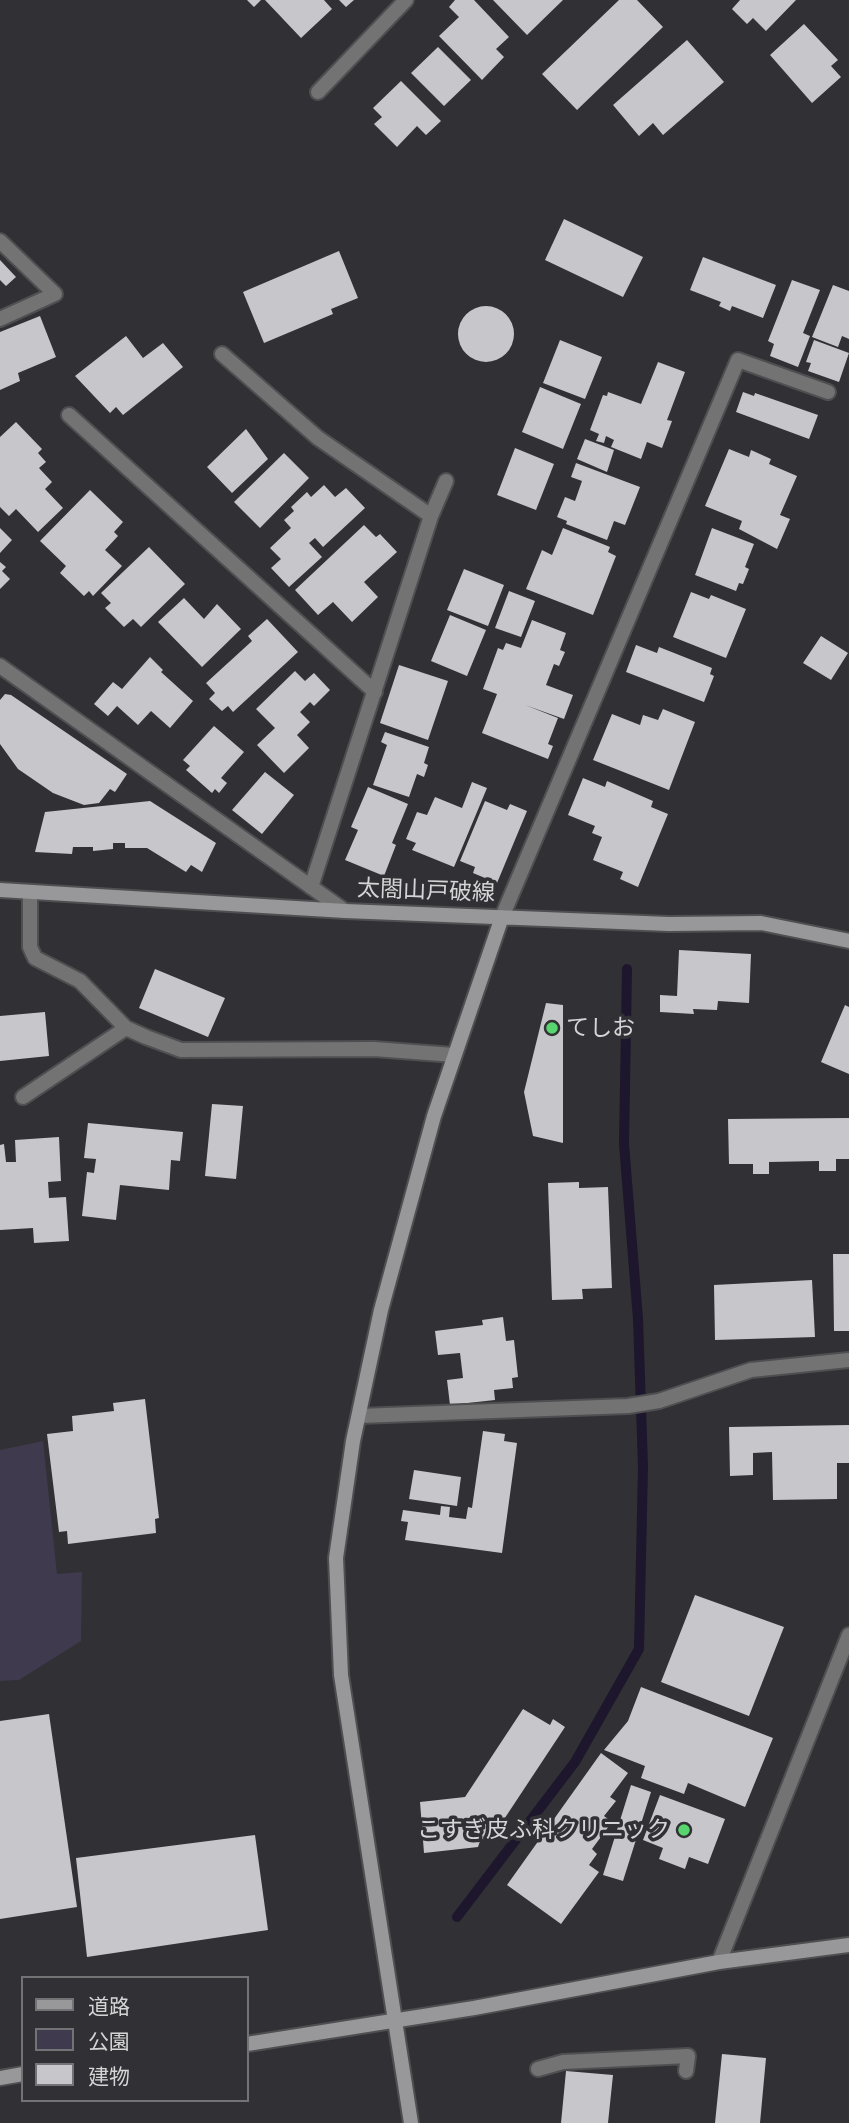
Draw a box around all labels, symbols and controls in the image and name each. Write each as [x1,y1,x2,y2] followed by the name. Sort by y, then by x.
[357,875,495,907] street label: 太閤山戸破線
[566,1014,635,1042] place label: てしお
[544,1020,560,1036] marker: てしお
[417,1816,670,1844] place label: こすぎ皮ふ科クリニック
[676,1822,692,1838] marker: こすぎ皮ふ科クリニック
[21,1976,248,2102] legend
[88,1994,130,2019] text: 道路
[88,2029,130,2054] text: 公園
[88,2064,130,2089] text: 建物

